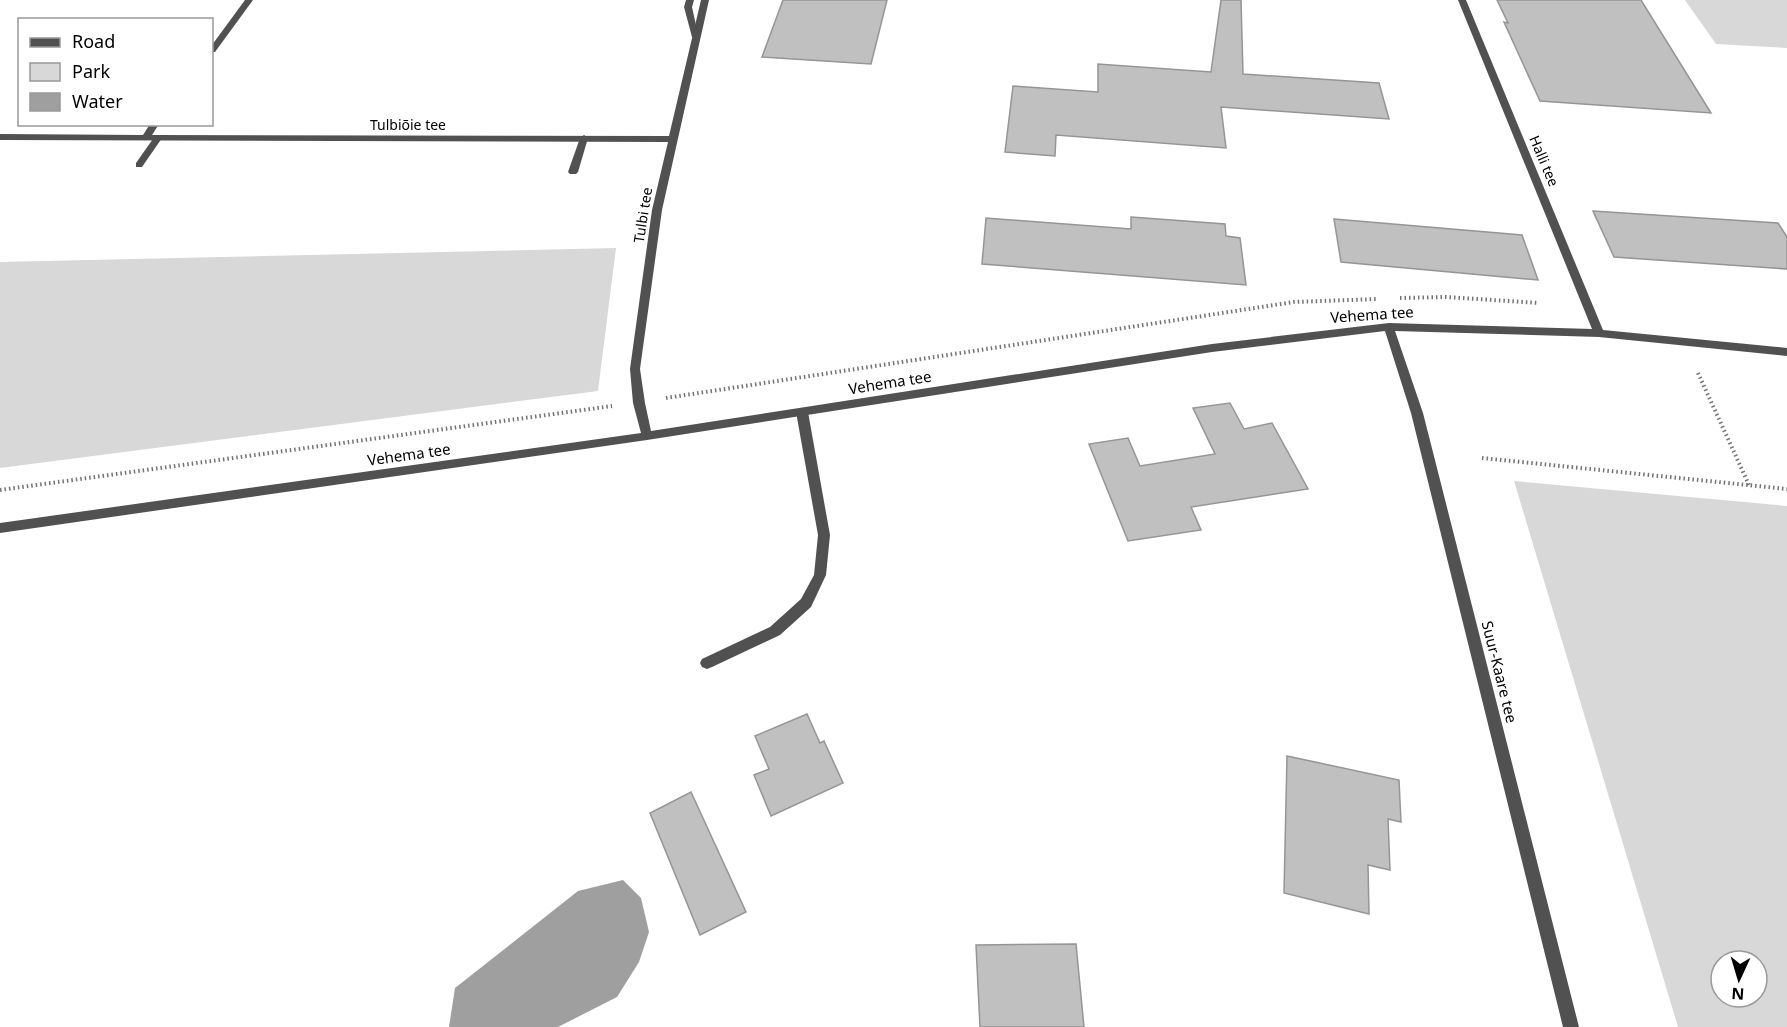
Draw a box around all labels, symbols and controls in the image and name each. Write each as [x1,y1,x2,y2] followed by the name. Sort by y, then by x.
[18,18,213,126] legend
[72,29,115,53] text: Road
[72,59,110,83] text: Park
[72,89,123,113] text: Water
[370,115,446,134] street label: Tulbiõie tee
[1525,132,1564,189] street label: Halli tee
[629,186,656,244] street label: Tulbi tee
[1330,301,1414,327] street label: Vehema tee
[847,366,933,398] street label: Vehema tee
[366,438,452,470] street label: Vehema tee
[1478,619,1522,725] street label: Suur-Kaare tee
[1709,949,1769,1009] north arrow
[1731,983,1745,1005] text: N

